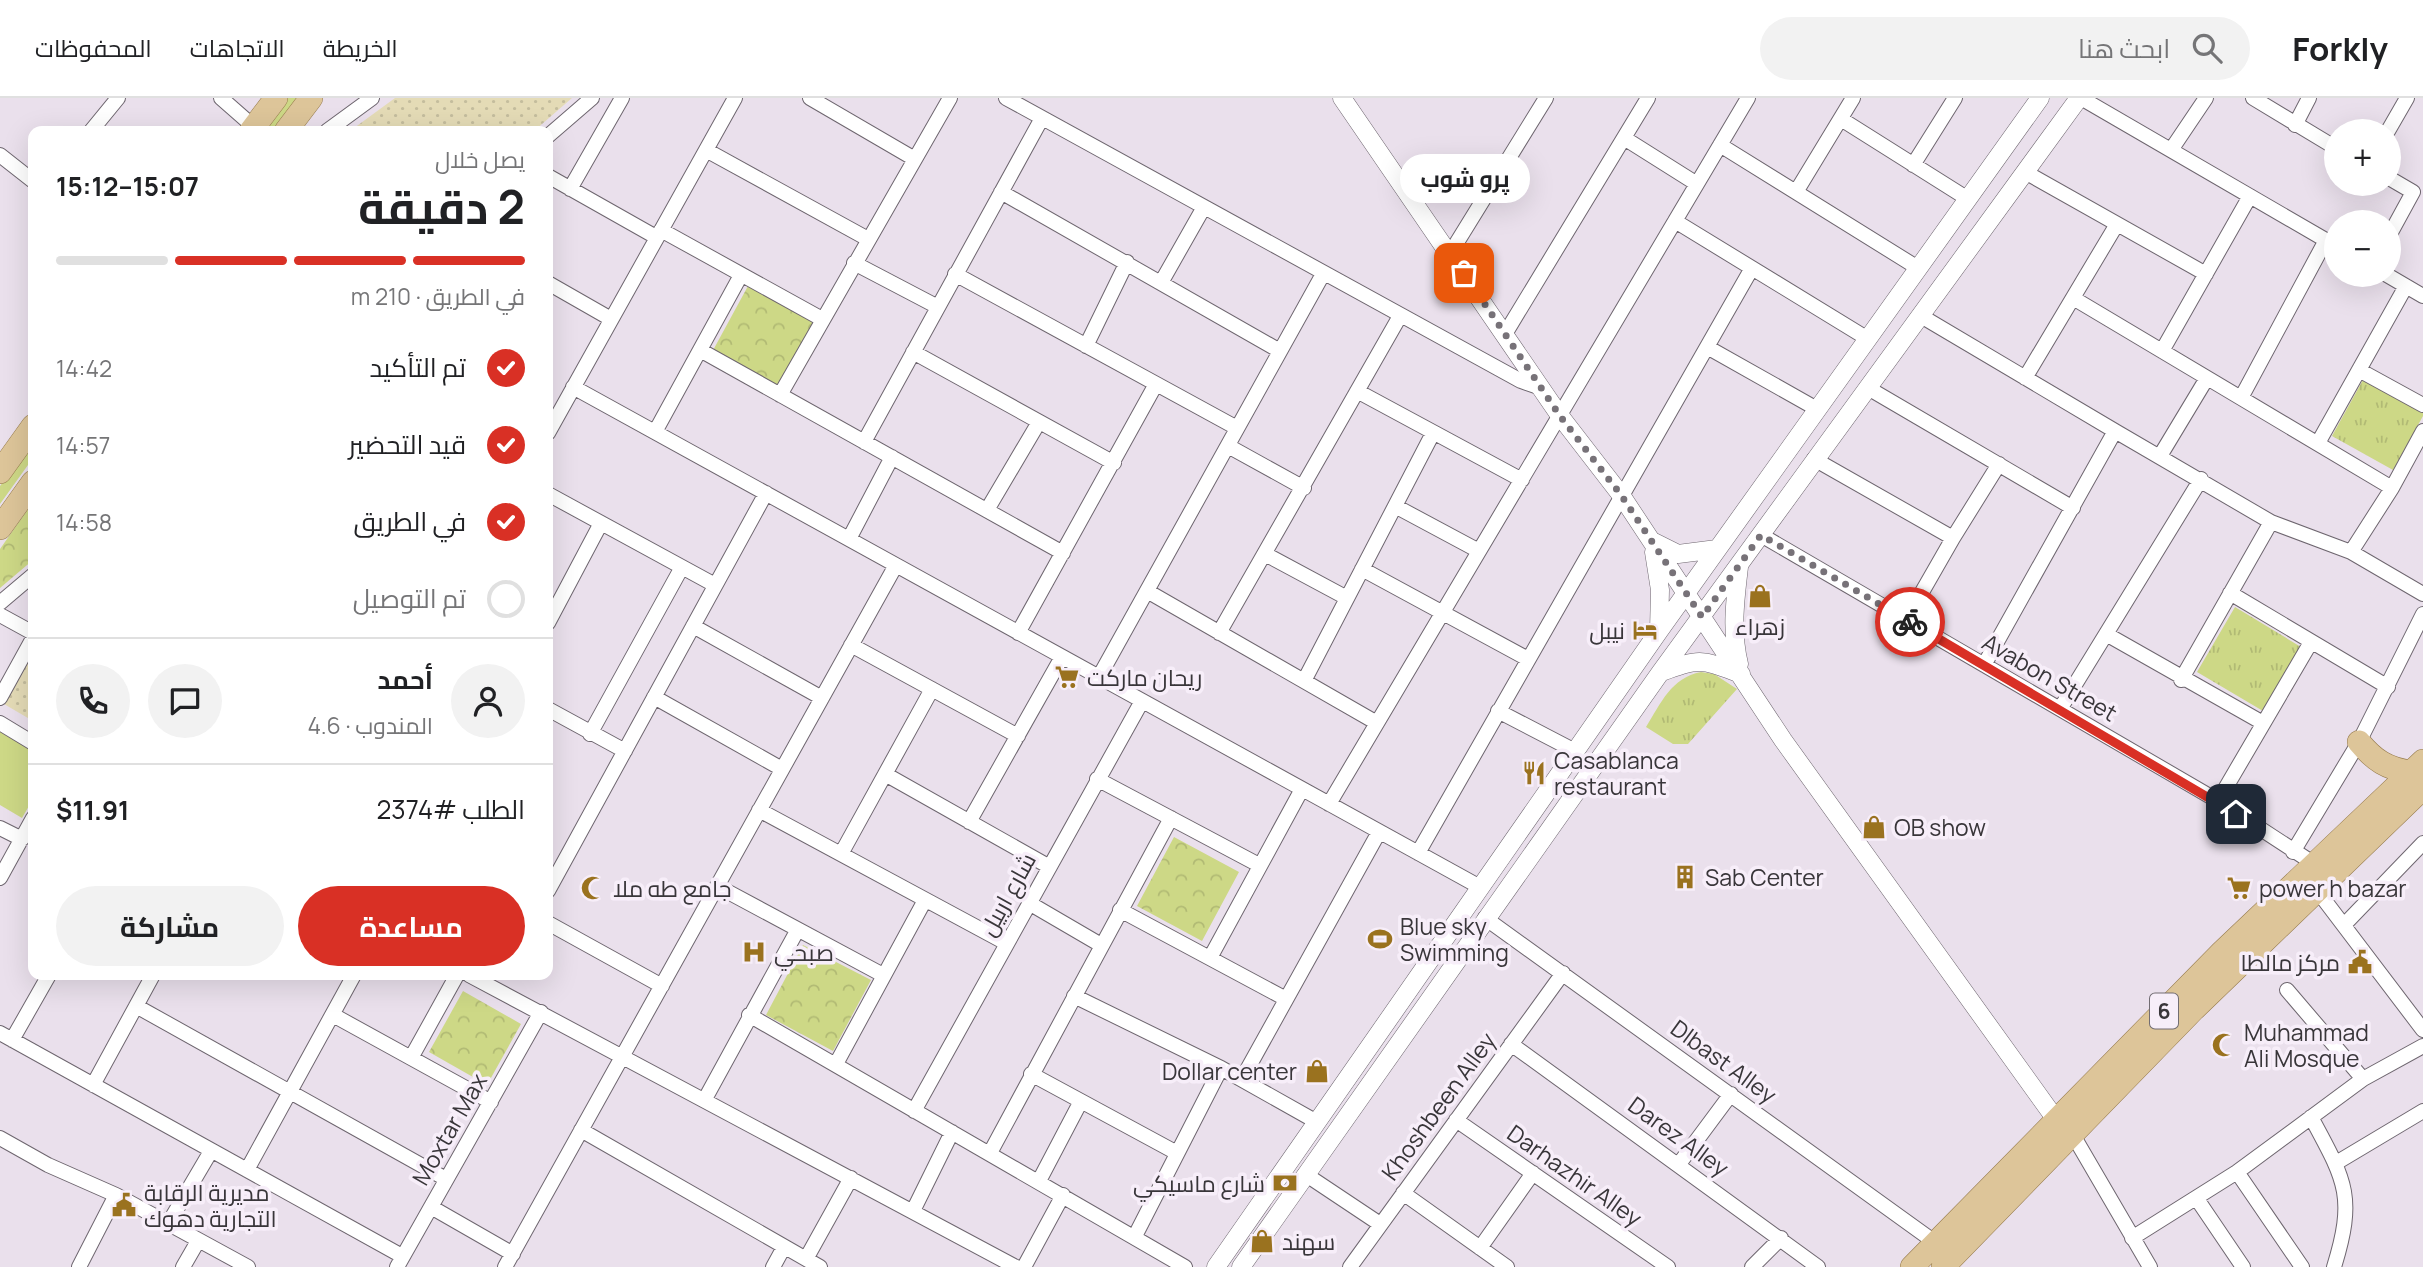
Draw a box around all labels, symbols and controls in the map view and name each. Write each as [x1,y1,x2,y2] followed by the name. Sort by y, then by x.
[1760,17,2250,80] search box
[2292,26,2388,71] text: Forkly
[2188,29,2226,67] icon: search
[2078,30,2170,66] text: ابحث هنا
[35,31,152,64] text: المحفوظات
[190,31,285,64] text: الاتجاهات
[323,31,398,64] text: الخريطة
[2324,119,2401,287] map controls
[2324,119,2401,196] button: +
[435,143,525,175] text: يصل خلال
[1399,154,1529,203] callout: پرو شوب
[1420,162,1510,194] text: پرو شوب
[56,168,199,204] text: 15:07–15:12
[358,175,525,238] text: 2 دقيقة
[2324,210,2401,287] button: −
[1434,243,1494,303] pin
[1445,254,1483,292] icon: bag
[351,280,525,312] text: في الطريق · 210 m
[369,349,466,385] text: تم التأكيد
[487,349,525,387] icon: check
[56,352,112,384] text: 14:42
[348,426,466,462] text: قيد التحضير
[487,426,525,464] icon: check
[56,429,110,461] text: 14:57
[353,503,466,539] text: في الطريق
[487,503,525,541] icon: check
[56,506,112,538] text: 14:58
[353,580,466,616] text: تم التوصيل
[1746,582,1774,610] shop icon: زهراء
[1875,587,1945,657] courier
[1891,603,1929,641] icon: bike
[1735,610,1785,642] place label: زهراء
[1589,614,1625,646] place label: نيبل
[1631,616,1659,644] hotel icon: نيبل
[1977,626,2123,728] street label: Avabon Street
[377,661,433,697] text: أحمد
[1087,661,1202,693] place label: ريحان ماركت
[1053,663,1081,691] supermarket icon: ريحان ماركت
[56,664,130,738] button: phone
[148,664,222,738] button: chat
[451,664,525,738] button: person
[308,709,433,741] text: المندوب · 4.6
[1554,744,1679,802] place label: Casablanca restaurant
[1520,759,1548,787] restaurant icon: Casablanca restaurant
[2206,784,2266,844] pin
[376,791,525,827] text: الطلب #2374
[56,792,130,828] text: $11.91
[2217,795,2255,833] icon: home
[1894,811,1986,843] place label: OB show
[1860,813,1888,841] shop icon: OB show
[971,847,1044,942] street label: شارع اربيل
[1705,861,1824,893] place label: Sab Center
[1671,863,1699,891] building icon: Sab Center
[613,872,732,905] place label: جامع طه ملا
[2259,872,2407,904] place label: power h bazar
[579,874,607,902] mosque icon: جامع طه ملا
[2225,874,2253,902] supermarket icon: power h bazar
[56,886,284,966] button: مشاركة
[298,886,525,966] button: مساعدة
[1400,910,1509,968] place label: Blue sky Swimming
[1366,925,1394,953] sports icon: Blue sky Swimming
[774,936,834,971] place label: صبحي
[740,938,768,966] hospital icon: صبحي
[2241,946,2340,978] place label: مركز مالطا
[2346,948,2374,976] public building icon: مركز مالطا
[2150,993,2178,1028] road number: 6
[1665,1012,1783,1110] street label: Dlbast Alley
[2244,1016,2369,1074] place label: Muhammad Ali Mosque
[1373,1026,1503,1186] street label: Khoshbeen Alley
[2210,1031,2238,1059] mosque icon: Muhammad Ali Mosque
[1162,1055,1297,1087] place label: Dollar center
[1303,1057,1331,1085] shop icon: Dollar center
[404,1067,494,1191] street label: Moxtar Max
[1622,1089,1736,1183] street label: Darez Alley
[1501,1117,1649,1233] street label: Darhazhir Alley
[1133,1167,1265,1202] place label: شارع ماسيكي
[1271,1169,1299,1197] bank icon: شارع ماسيكي
[144,1176,277,1234] place label: مديرية الرقابة التجارية دهوك
[110,1191,138,1219] public building icon: مديرية الرقابة التجارية دهوك
[1282,1225,1335,1257] place label: سهند
[1248,1227,1276,1255] shop icon: سهند

